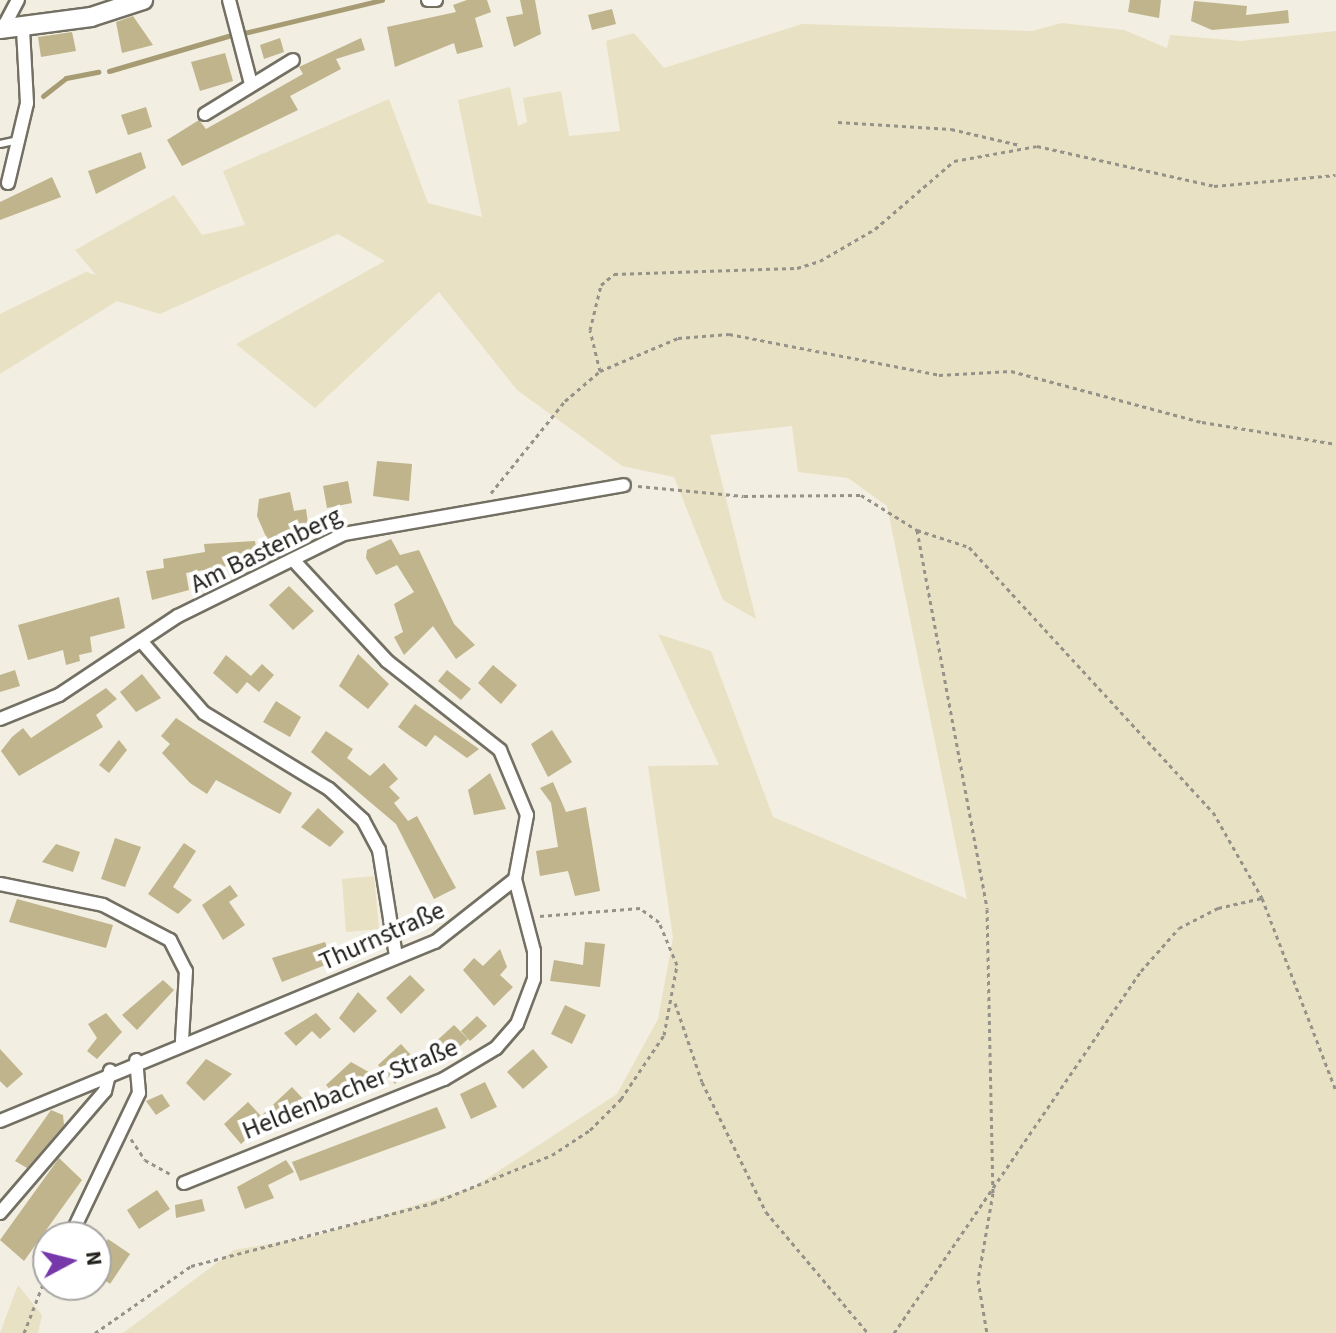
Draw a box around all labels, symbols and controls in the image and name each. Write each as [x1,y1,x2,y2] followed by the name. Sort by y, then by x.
[185,500,347,600] street label: Am Bastenberg
[314,894,450,978] street label: Thurnstraße
[238,1032,462,1146] street label: Heldenbacher Straße
[32,1221,112,1301] north arrow
[77,1249,111,1268] text: N

